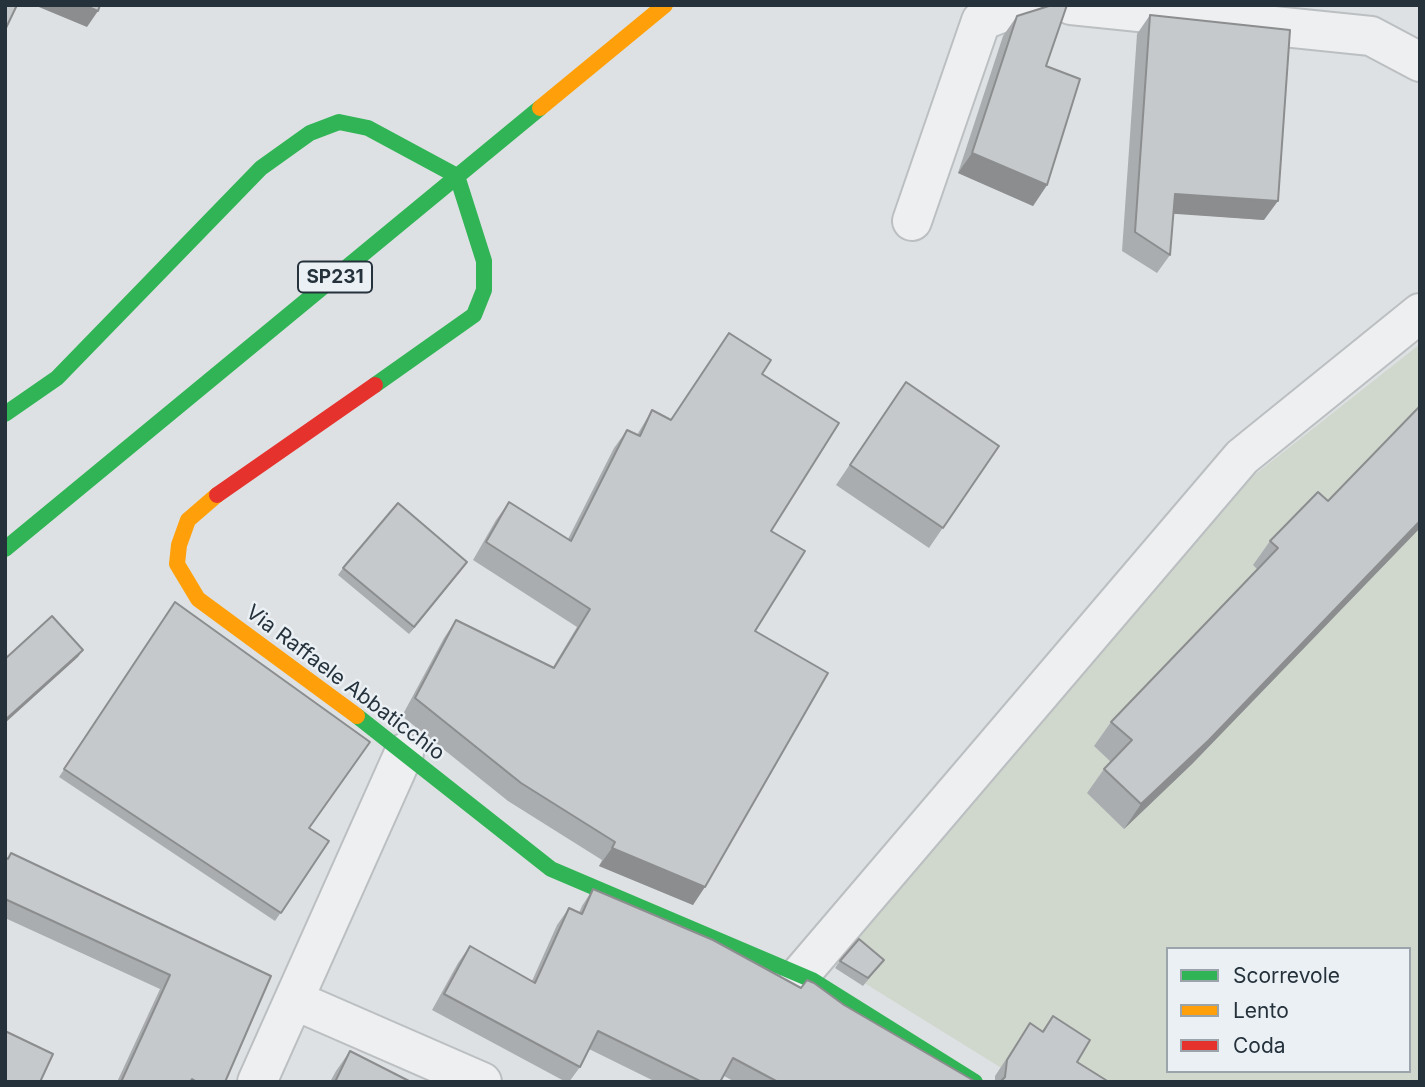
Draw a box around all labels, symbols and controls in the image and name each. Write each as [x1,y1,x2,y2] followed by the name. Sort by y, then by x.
[298,262,372,292] road number: SP231
[241,600,449,766] street label: Via Raffaele Abbaticchio
[1166,947,1411,1073] legend
[1233,963,1340,988] text: Scorrevole
[1233,998,1289,1023] text: Lento
[1233,1033,1286,1058] text: Coda

